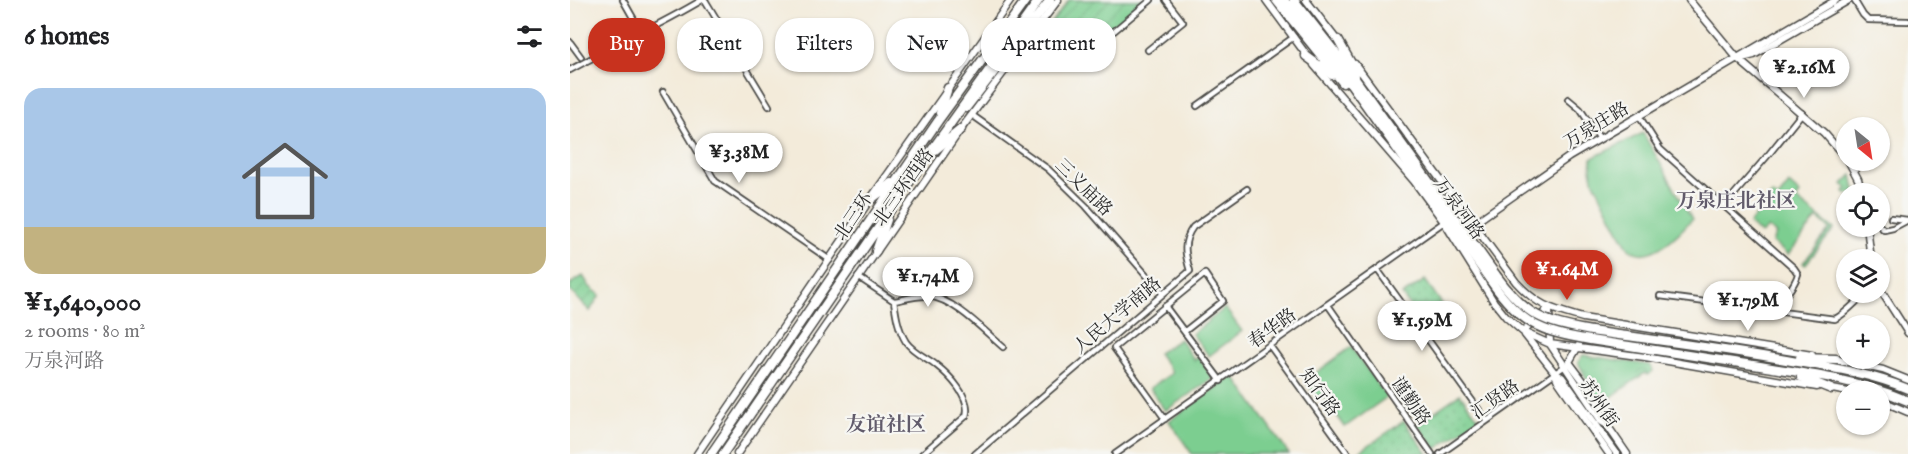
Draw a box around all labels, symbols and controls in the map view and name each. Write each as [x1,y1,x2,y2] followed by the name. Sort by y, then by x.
[588,18,665,72] chip: Buy
[677,18,763,72] chip: Rent
[775,18,874,72] chip: Filters
[886,18,969,72] chip: New
[981,18,1116,72] chip: Apartment
[24,20,109,53] text: 6 homes
[513,20,546,53] icon: filters
[1755,48,1853,99] pin: ¥2.16M
[1773,55,1835,80] text: ¥2.16M
[1560,98,1634,155] street label: 万泉庄路
[1836,117,1890,171] north arrow
[1836,117,1890,435] map controls
[231,127,339,235] icon: home
[690,133,788,184] pin: ¥3.38M
[709,140,769,165] text: ¥3.38M
[869,144,939,231] street label: 北三环西路
[1049,154,1117,222] street label: 三义庙路
[1427,173,1488,245] street label: 万泉河路
[1836,183,1890,237] button: locate
[830,188,879,246] street label: 北三环
[1676,189,1796,214] district label: 万泉庄北社区
[1836,249,1890,303] button: layers
[1518,250,1616,301] pin: ¥1.64M
[879,257,977,308] pin: ¥1.74M
[1535,257,1599,282] text: ¥1.64M
[896,264,960,289] text: ¥1.74M
[1069,273,1167,360] street label: 人民大学南路
[1699,281,1797,332] pin: ¥1.79M
[24,286,141,319] text: ¥1,640,000
[1717,288,1779,313] text: ¥1.79M
[1373,301,1471,352] pin: ¥1.59M
[1244,304,1301,354] street label: 春华路
[1391,308,1453,333] text: ¥1.59M
[1836,315,1890,369] button: +
[24,319,145,344] text: 2 rooms · 80 m²
[24,349,104,374] text: 万泉河路
[1294,364,1344,421] street label: 知行路
[1385,373,1435,431] street label: 谨勤路
[1467,375,1525,425] street label: 汇贤路
[1573,375,1623,433] street label: 苏州街
[1836,381,1890,435] button: −
[846,413,926,438] district label: 友谊社区

